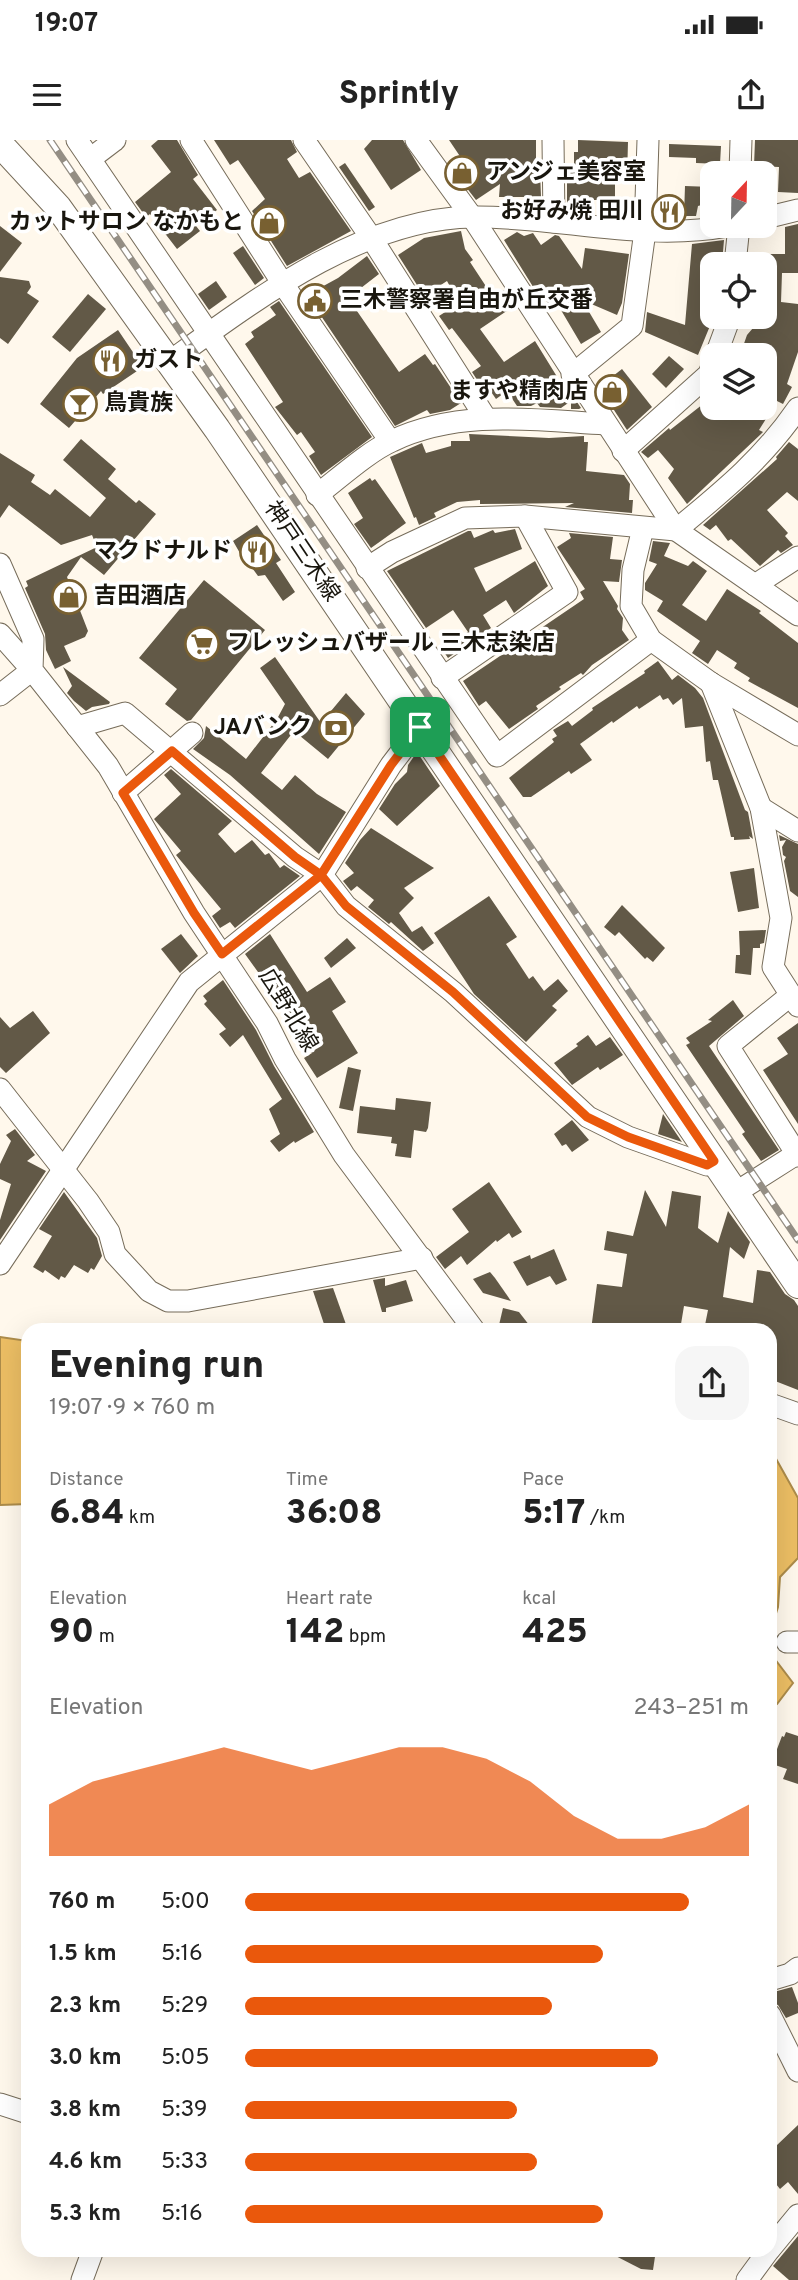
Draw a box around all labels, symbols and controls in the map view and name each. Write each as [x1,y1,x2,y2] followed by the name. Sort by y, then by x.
[35,8,98,41] text: 19:07
[339,75,459,115] text: Sprintly
[28,76,66,114] icon: menu
[732,76,770,114] icon: share
[443,154,481,192] shop icon: アンジェ美容室
[486,159,646,188] place label: アンジェ美容室
[700,161,777,238] north arrow
[700,161,777,420] map controls
[650,193,688,231] restaurant icon: お好み焼 田川
[500,198,644,227] place label: お好み焼 田川
[250,204,288,242] shop icon: カットサロン なかもと
[9,209,244,238] place label: カットサロン なかもと
[700,252,777,329] button: locate
[296,282,334,320] public building icon: 三木警察署自由が丘交番
[340,287,593,316] place label: 三木警察署自由が丘交番
[91,342,129,380] restaurant icon: ガスト
[700,343,777,420] button: layers
[134,347,203,376] place label: ガスト
[593,373,631,411] shop icon: ますや精肉店
[450,378,588,407] place label: ますや精肉店
[61,385,99,423] bar icon: 鳥貴族
[104,390,173,419] place label: 鳥貴族
[257,496,345,608] street label: 神戸三木線
[238,533,276,571] restaurant icon: マクドナルド
[94,538,232,567] place label: マクドナルド
[50,578,88,616] shop icon: 吉田酒店
[94,583,186,612] place label: 吉田酒店
[183,625,221,663] supermarket icon: フレッシュバザール 三木志染店
[227,630,555,659] place label: フレッシュバザール 三木志染店
[390,697,450,757] pin
[401,708,439,746] icon: arrive
[317,709,355,747] bank icon: JAバンク
[213,714,312,743] place label: JAバンク
[251,964,323,1058] street label: 広野北線
[49,1343,264,1392] text: Evening run
[675,1346,749,1420] button: share
[49,1394,215,1423] text: 19:07 · 9 × 760 m
[49,1468,124,1492] text: Distance
[286,1468,328,1492] text: Time
[522,1468,564,1492] text: Pace
[49,1492,124,1536] text: 6.84
[286,1492,382,1536] text: 36:08
[522,1492,586,1536] text: 5:17
[124,1506,155,1530] text: km
[586,1506,625,1530] text: /km
[49,1587,127,1611] text: Elevation
[286,1587,373,1611] text: Heart rate
[522,1587,556,1611] text: kcal
[49,1611,94,1655] text: 90
[286,1611,344,1655] text: 142
[522,1611,588,1655] text: 425
[94,1625,115,1649] text: m
[344,1625,386,1649] text: bpm
[49,1694,144,1723] text: Elevation
[634,1694,749,1723] text: 243–251 m
[49,1888,115,1917] text: 760 m
[161,1888,210,1917] text: 5:00
[49,1940,117,1969] text: 1.5 km
[161,1940,203,1969] text: 5:16
[49,1992,121,2021] text: 2.3 km
[161,1992,208,2021] text: 5:29
[49,2044,122,2073] text: 3.0 km
[161,2044,210,2073] text: 5:05
[49,2096,121,2125] text: 3.8 km
[161,2096,208,2125] text: 5:39
[49,2148,122,2177] text: 4.6 km
[161,2148,208,2177] text: 5:33
[49,2200,121,2229] text: 5.3 km
[161,2200,203,2229] text: 5:16

